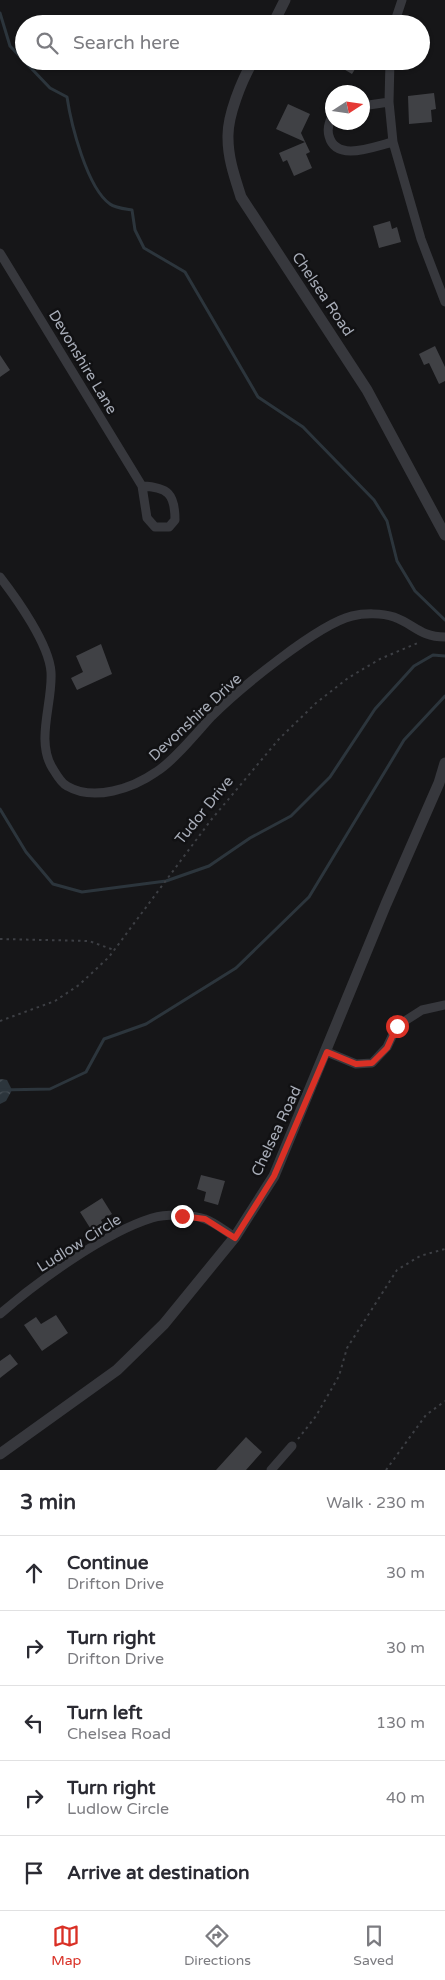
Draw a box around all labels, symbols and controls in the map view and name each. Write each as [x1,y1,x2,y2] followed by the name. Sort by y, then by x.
[15,15,430,70] search box
[33,29,61,57] icon: search
[73,32,180,54] text: Search here
[325,85,370,130] north arrow
[288,249,358,339] street label: Chelsea Road
[45,307,121,417] street label: Devonshire Lane
[145,669,245,765] street label: Devonshire Drive
[171,772,237,848] street label: Tudor Drive
[386,1015,409,1038] route start
[247,1083,305,1179] street label: Chelsea Road
[171,1205,194,1228] route end
[34,1210,124,1276] street label: Ludlow Circle
[20,1490,76,1515] text: 3 min
[326,1493,425,1513] text: Walk · 230 m
[67,1552,149,1574] text: Continue
[20,1559,48,1587] icon: ahead
[386,1563,425,1583] text: 30 m
[67,1574,164,1594] text: Drifton Drive
[67,1627,155,1649] text: Turn right
[20,1634,48,1662] icon: right
[386,1638,425,1658] text: 30 m
[67,1649,164,1669] text: Drifton Drive
[67,1702,143,1724] text: Turn left
[20,1709,48,1737] icon: left
[376,1713,425,1733] text: 130 m
[67,1724,171,1744] text: Chelsea Road
[67,1777,155,1799] text: Turn right
[20,1784,48,1812] icon: right
[386,1788,425,1808] text: 40 m
[67,1799,169,1819] text: Ludlow Circle
[20,1859,48,1887] icon: arrive
[67,1862,250,1884] text: Arrive at destination
[51,1922,81,1969] tab: Map
[184,1922,251,1969] tab: Directions
[353,1922,394,1969] tab: Saved

